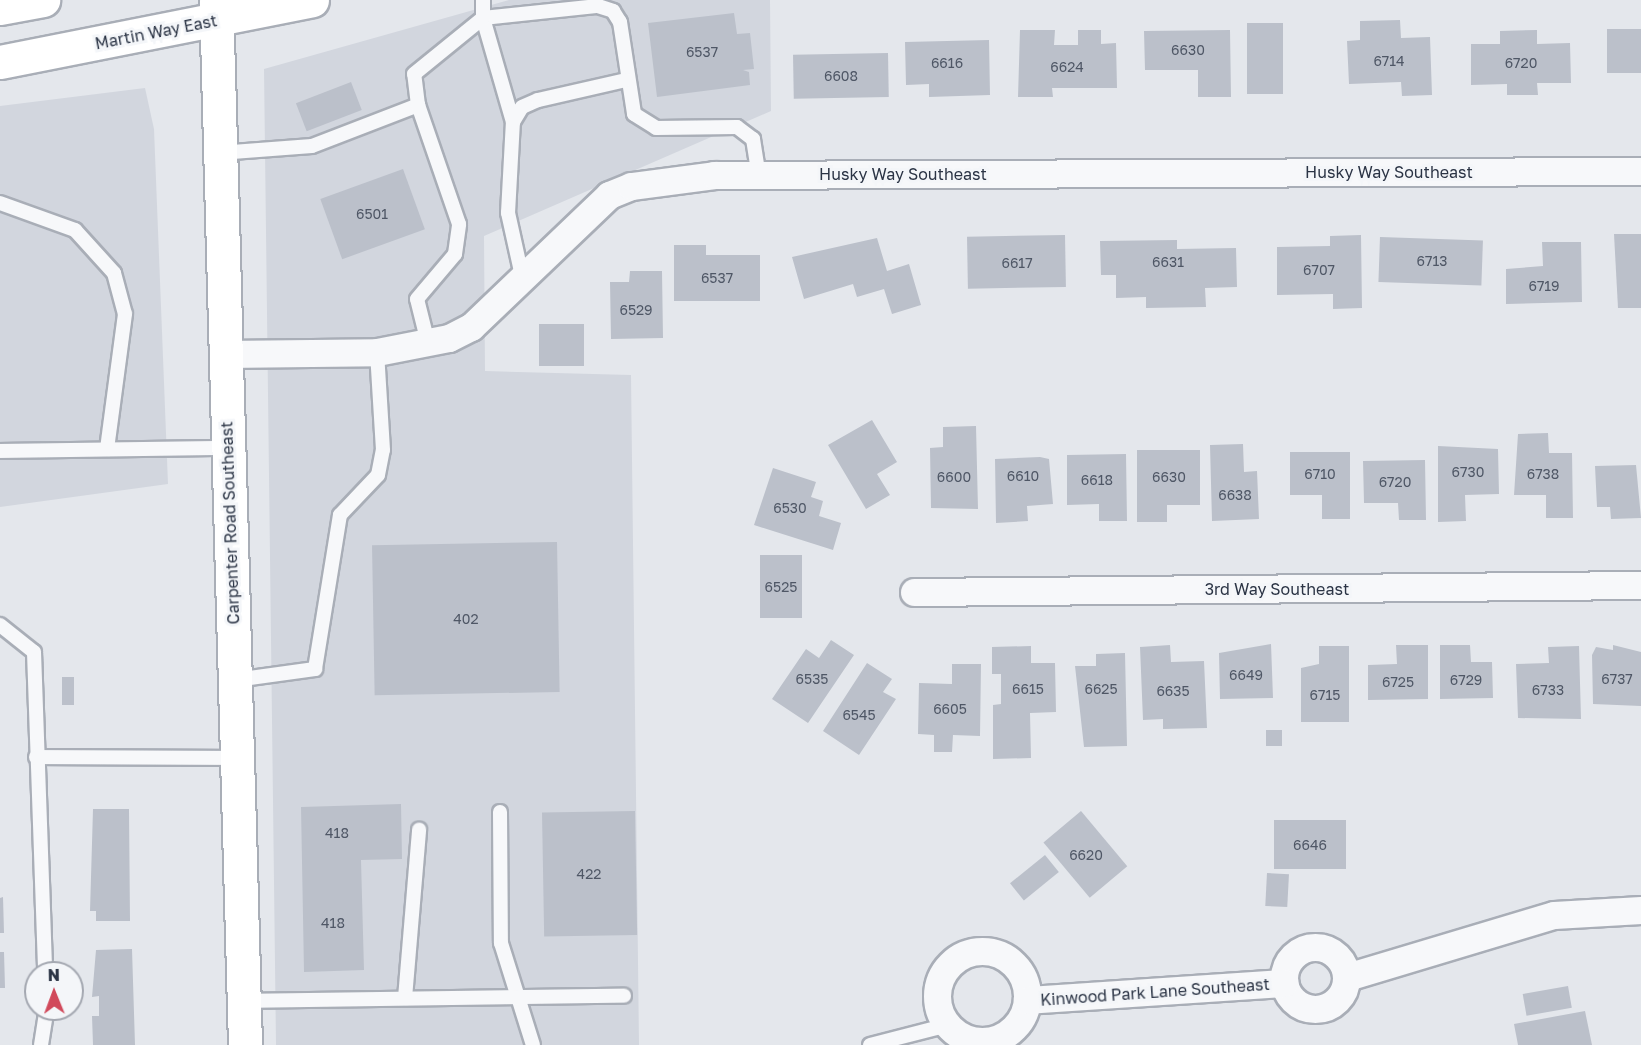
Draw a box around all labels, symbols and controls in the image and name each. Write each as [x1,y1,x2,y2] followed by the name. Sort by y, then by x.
[93,11,219,53] street label: Martin Way East
[1171,42,1205,58] house number: 6630
[686,44,718,60] house number: 6537
[1373,53,1405,69] house number: 6714
[931,55,963,71] house number: 6616
[1505,55,1537,71] house number: 6720
[1050,59,1084,75] house number: 6624
[824,68,858,84] house number: 6608
[1305,162,1473,182] street label: Husky Way Southeast
[819,164,987,184] street label: Husky Way Southeast
[356,206,388,222] house number: 6501
[1417,253,1447,269] house number: 6713
[1152,254,1184,270] house number: 6631
[1001,255,1033,271] house number: 6617
[1303,262,1335,278] house number: 6707
[701,270,733,286] house number: 6537
[1528,278,1560,294] house number: 6719
[619,302,653,318] house number: 6529
[217,421,243,625] street label: Carpenter Road Southeast
[1452,464,1484,480] house number: 6730
[1304,466,1336,482] house number: 6710
[1527,466,1559,482] house number: 6738
[1007,468,1039,484] house number: 6610
[937,469,971,485] house number: 6600
[1152,469,1186,485] house number: 6630
[1081,472,1113,488] house number: 6618
[1379,474,1411,490] house number: 6720
[1218,487,1252,503] house number: 6638
[773,500,807,516] house number: 6530
[765,579,797,595] house number: 6525
[1205,579,1349,599] street label: 3rd Way Southeast
[453,611,479,627] house number: 402
[1229,667,1263,683] house number: 6649
[796,671,828,687] house number: 6535
[1601,671,1633,687] house number: 6737
[1450,672,1482,688] house number: 6729
[1382,674,1414,690] house number: 6725
[1012,681,1044,697] house number: 6615
[1084,681,1118,697] house number: 6625
[1532,682,1564,698] house number: 6733
[1156,683,1190,699] house number: 6635
[1310,687,1340,703] house number: 6715
[933,701,967,717] house number: 6605
[842,707,876,723] house number: 6545
[325,825,349,841] house number: 418
[1293,837,1327,853] house number: 6646
[1069,847,1103,863] house number: 6620
[577,866,601,882] house number: 422
[321,915,345,931] house number: 418
[24,961,84,1021] north arrow
[47,965,60,985] text: N
[1040,974,1270,1010] street label: Kinwood Park Lane Southeast

